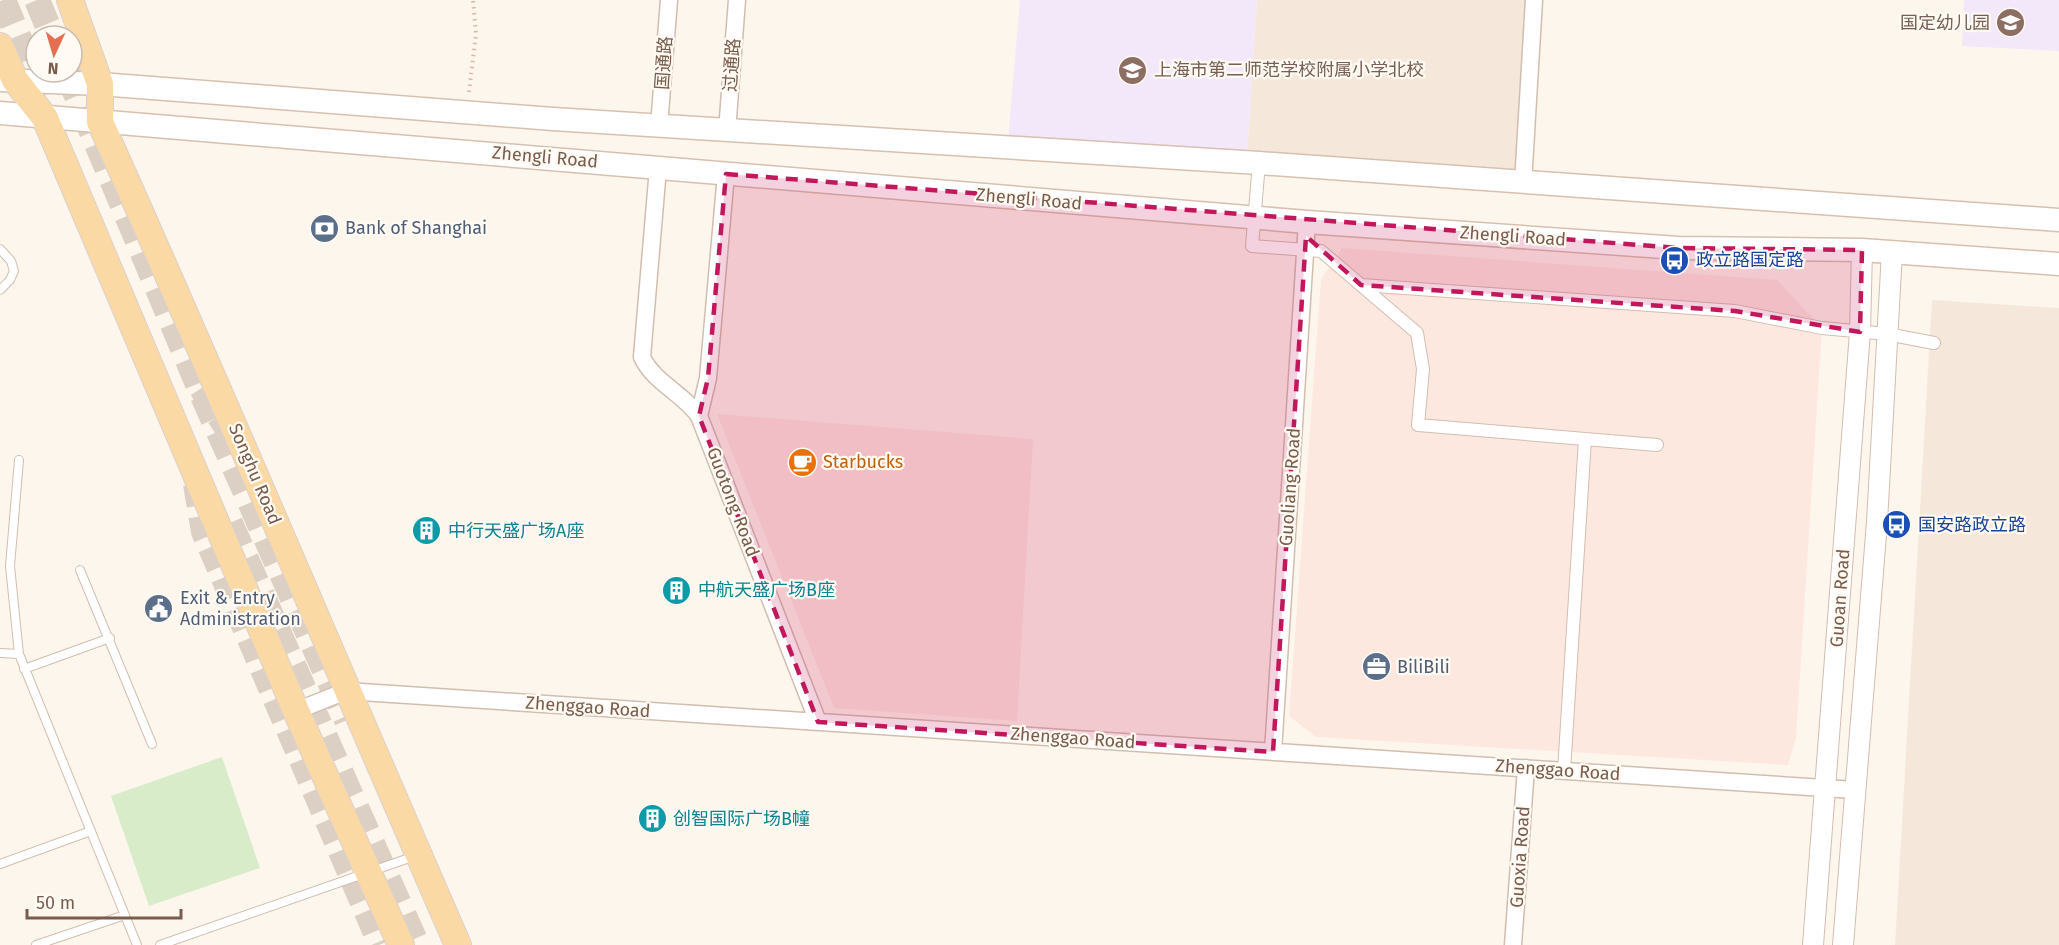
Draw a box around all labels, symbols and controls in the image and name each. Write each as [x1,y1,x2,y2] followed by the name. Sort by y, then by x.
[1995,7,2027,39] school or university icon: 国定幼儿园
[1900,12,1990,34] place label: 国定幼儿园
[24,24,84,84] north arrow
[651,35,677,91] street label: 国通路
[719,37,745,93] street label: 过通路
[1117,54,1149,86] school or university icon: 上海市第二师范学校附属小学北校
[47,59,59,78] text: N
[1154,59,1424,81] place label: 上海市第二师范学校附属小学北校
[491,141,599,173] street label: Zhengli Road
[975,183,1083,215] street label: Zhengli Road
[308,212,340,244] bank icon: Bank of Shanghai
[345,217,487,239] place label: Bank of Shanghai
[1459,221,1567,251] street label: Zhengli Road
[1659,244,1691,276] bus stop icon: 政立路国定路
[1696,249,1804,271] place label: 政立路国定路
[224,420,286,528] street label: Songhu Road
[1275,427,1305,547] street label: Guoliang Road
[702,444,764,560] street label: Guotong Road
[786,446,818,478] cafe icon: Starbucks
[823,451,903,473] place label: Starbucks
[1881,509,1913,541] bus stop icon: 国安路政立路
[1918,514,2026,536] place label: 国安路政立路
[411,515,443,547] building icon: 中行天盛广场A座
[448,520,584,542] place label: 中行天盛广场A座
[1826,548,1854,648] street label: Guoan Road
[661,574,693,606] building icon: 中航天盛广场B座
[698,579,835,601] place label: 中航天盛广场B座
[180,587,301,630] place label: Exit & Entry Administration
[143,592,175,624] public building icon: Exit & Entry Administration
[1360,651,1392,683] office icon: BiliBili
[1397,656,1450,678] place label: BiliBili
[525,692,651,722] street label: Zhenggao Road
[1010,723,1136,753] street label: Zhenggao Road
[1495,755,1621,785] street label: Zhenggao Road
[636,803,668,835] building icon: 创智国际广场B幢
[1505,805,1535,909] street label: Guoxia Road
[673,808,810,830] place label: 创智国际广场B幢
[27,882,182,920] scale bar
[36,892,75,914] text: 50 m

